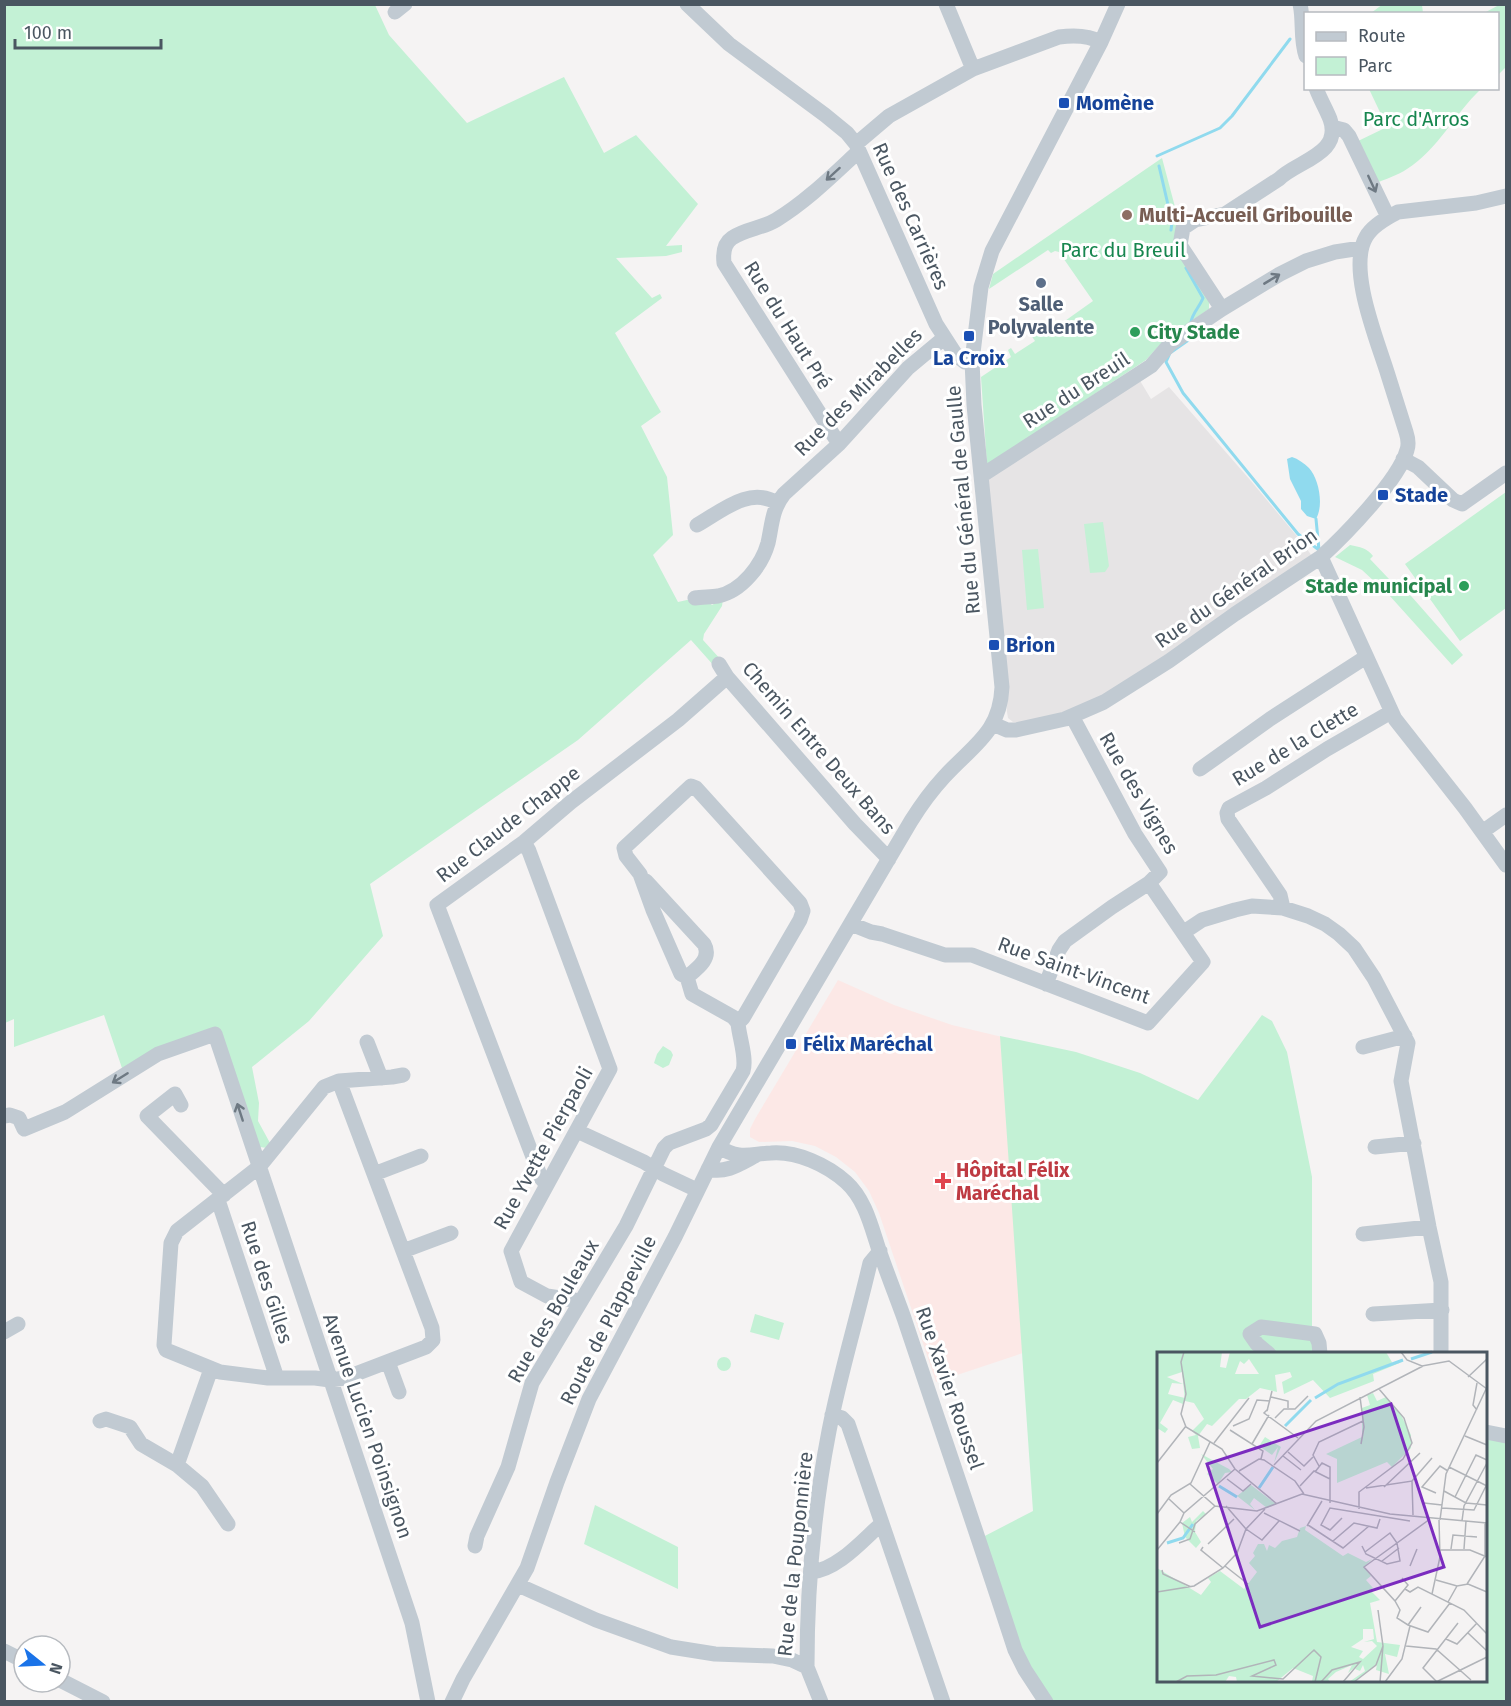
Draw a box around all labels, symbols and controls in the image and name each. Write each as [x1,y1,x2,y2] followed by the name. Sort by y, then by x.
[15,12,160,50] scale bar
[1304,12,1499,90] legend
[24,22,72,44] text: 100 m
[1358,25,1406,47] text: Route
[1358,55,1393,77] text: Parc
[1076,91,1154,115] place label: Momène
[1057,96,1071,110] marker: Momène
[1363,107,1469,131] park label: Parc d'Arros
[868,139,954,293] street label: Rue des Carrières
[826,167,841,181] one-way arrow
[1367,174,1379,192] one-way arrow
[1139,203,1353,227] place label: Multi-Accueil Gribouille
[1120,208,1134,222] marker: Multi-Accueil Gribouille
[1060,238,1186,262] park label: Parc du Breuil
[739,256,837,394] street label: Rue du Haut Pré
[1263,273,1280,285] one-way arrow
[1034,276,1048,290] marker: Salle Polyvalente
[988,292,1094,339] place label: Salle Polyvalente
[1147,320,1240,344] place label: City Stade
[789,323,927,461] street label: Rue des Mirabelles
[1128,325,1142,339] marker: City Stade
[962,329,976,343] marker: La Croix
[933,346,1006,370] place label: La Croix
[1018,347,1134,433] street label: Rue du Breuil
[941,385,985,615] street label: Rue du Général de Gaulle
[1395,483,1448,507] place label: Stade
[1376,488,1390,502] marker: Stade
[1150,523,1322,653] street label: Rue du Général Brion
[1305,574,1452,598] place label: Stade municipal
[1457,579,1471,593] marker: Stade municipal
[1006,633,1055,657] place label: Brion
[987,638,1001,652] marker: Brion
[738,657,900,839] street label: Chemin Entre Deux Bans
[1228,697,1362,791] street label: Rue de la Clette
[1094,728,1184,858] street label: Rue des Vignes
[431,760,585,888] street label: Rue Claude Chappe
[994,931,1154,1009] street label: Rue Saint-Vincent
[803,1032,933,1056] place label: Félix Maréchal
[784,1037,798,1051] marker: Félix Maréchal
[488,1062,598,1234] street label: Rue Yvette Pierpaoli
[112,1072,129,1084] one-way arrow
[234,1103,245,1121] one-way arrow
[956,1158,1070,1205] place label: Hôpital Félix Maréchal
[934,1172,952,1190] marker: Hôpital Félix Maréchal
[236,1218,298,1346] street label: Rue des Gilles
[555,1231,661,1409] street label: Route de Plappeville
[502,1235,604,1387] street label: Rue des Bouleaux
[911,1303,989,1473] street label: Rue Xavier Roussel
[318,1310,418,1542] street label: Avenue Lucien Poinsignon
[1157,1352,1487,1682] inset map
[772,1450,818,1658] street label: Rue de la Pouponnière
[12,1634,72,1694] north arrow
[45,1661,66,1676] text: N

